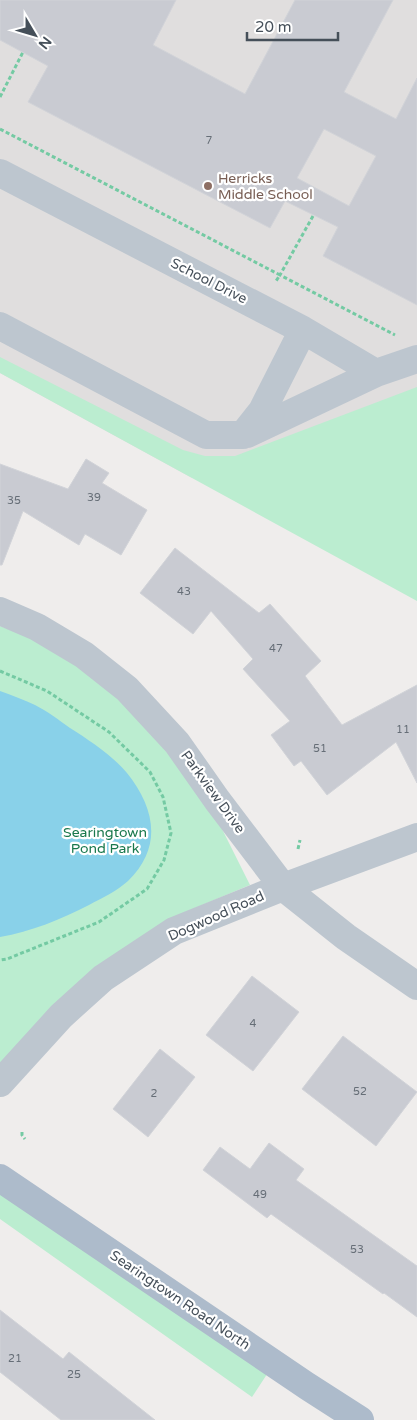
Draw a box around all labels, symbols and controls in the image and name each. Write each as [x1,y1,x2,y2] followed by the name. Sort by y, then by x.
[10,10,60,60] north arrow
[247,10,338,42] scale bar
[255,18,292,36] text: 20 m
[35,33,55,52] text: N
[206,134,213,147] house number: 7
[218,170,313,203] place label: Herricks Middle School
[202,180,214,192] marker: Herricks Middle School
[168,255,250,308] street label: School Drive
[87,491,101,504] house number: 39
[7,494,21,507] house number: 35
[177,585,191,598] house number: 43
[269,642,283,655] house number: 47
[396,723,410,736] house number: 11
[313,742,327,755] house number: 51
[177,747,249,837] street label: Parkview Drive
[63,824,147,857] park label: Searingtown Pond Park
[165,887,267,945] street label: Dogwood Road
[250,1017,257,1030] house number: 4
[353,1085,367,1098] house number: 52
[151,1087,158,1100] house number: 2
[253,1188,267,1201] house number: 49
[350,1243,364,1256] house number: 53
[107,1247,253,1353] street label: Searingtown Road North
[8,1352,22,1365] house number: 21
[67,1368,81,1381] house number: 25

